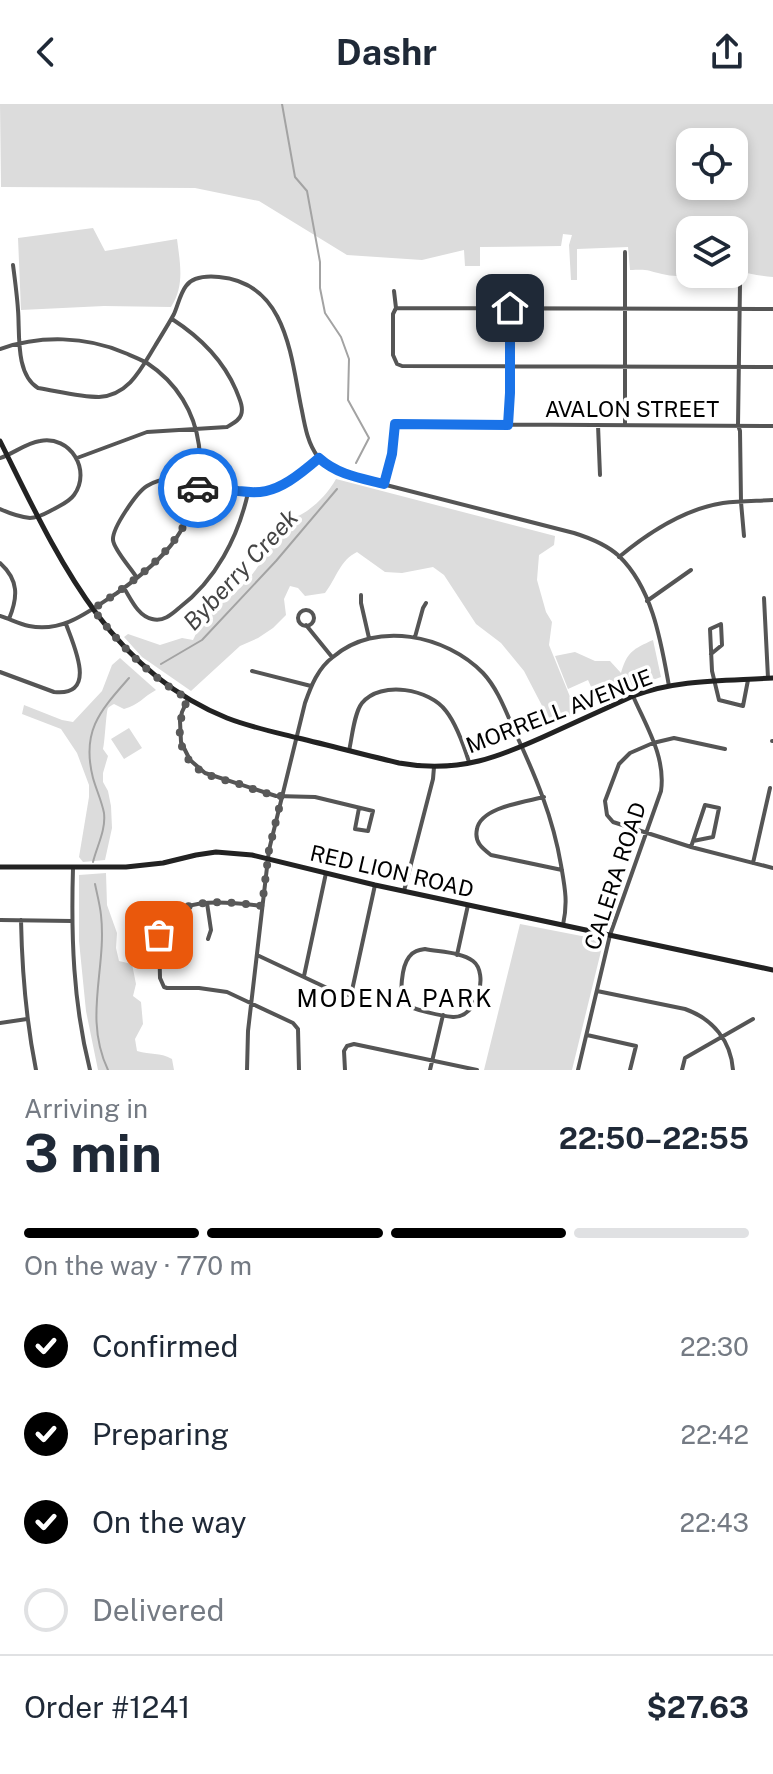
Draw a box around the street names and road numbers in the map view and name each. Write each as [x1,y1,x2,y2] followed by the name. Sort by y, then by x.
[545,396,719,422] street label: AVALON STREET
[462,664,656,758] street label: MORRELL AVENUE
[579,799,651,953] street label: CALERA ROAD
[308,840,476,902] street label: RED LION ROAD

